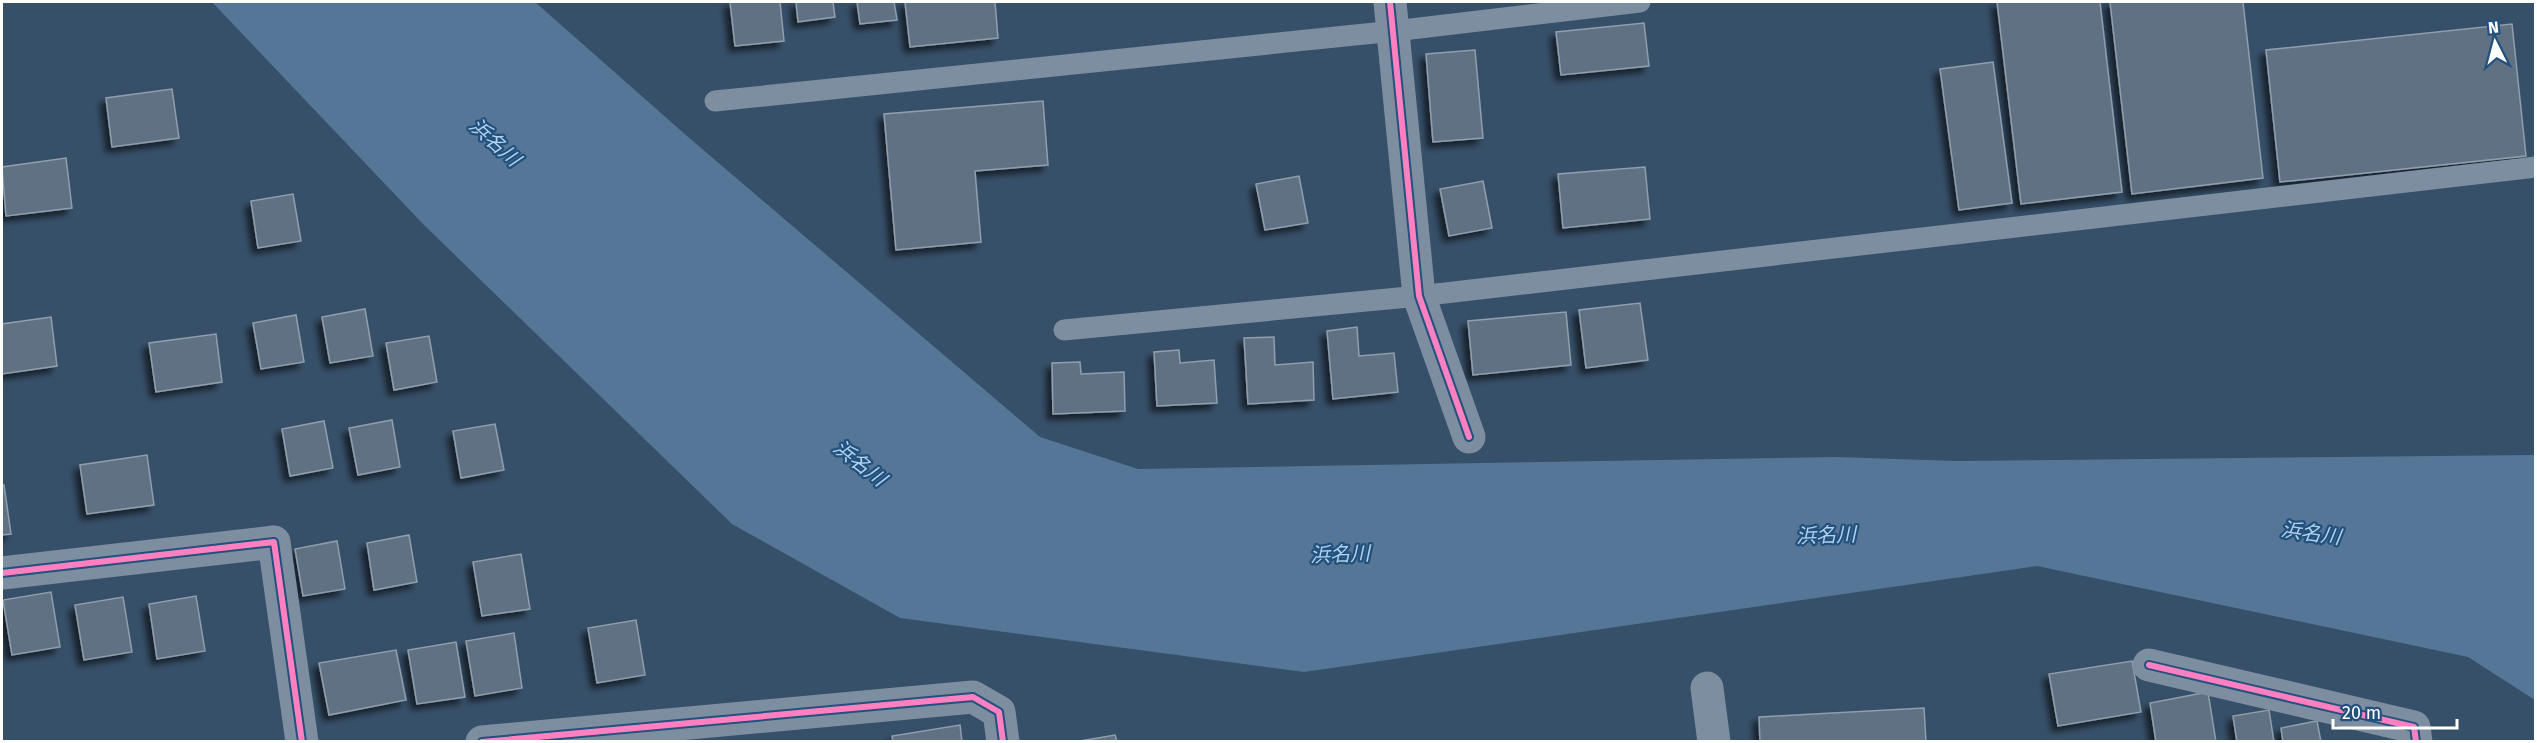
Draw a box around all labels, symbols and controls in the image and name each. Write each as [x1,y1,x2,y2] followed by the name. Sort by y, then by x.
[2465,12,2525,72] north arrow
[2487,18,2500,38] text: N
[465,113,527,172] water label: 浜名川
[829,435,893,492] water label: 浜名川
[2280,517,2344,549] water label: 浜名川
[1796,522,1858,548] water label: 浜名川
[1310,541,1372,567] water label: 浜名川
[2333,692,2458,730] scale bar
[2342,702,2381,724] text: 20 m

